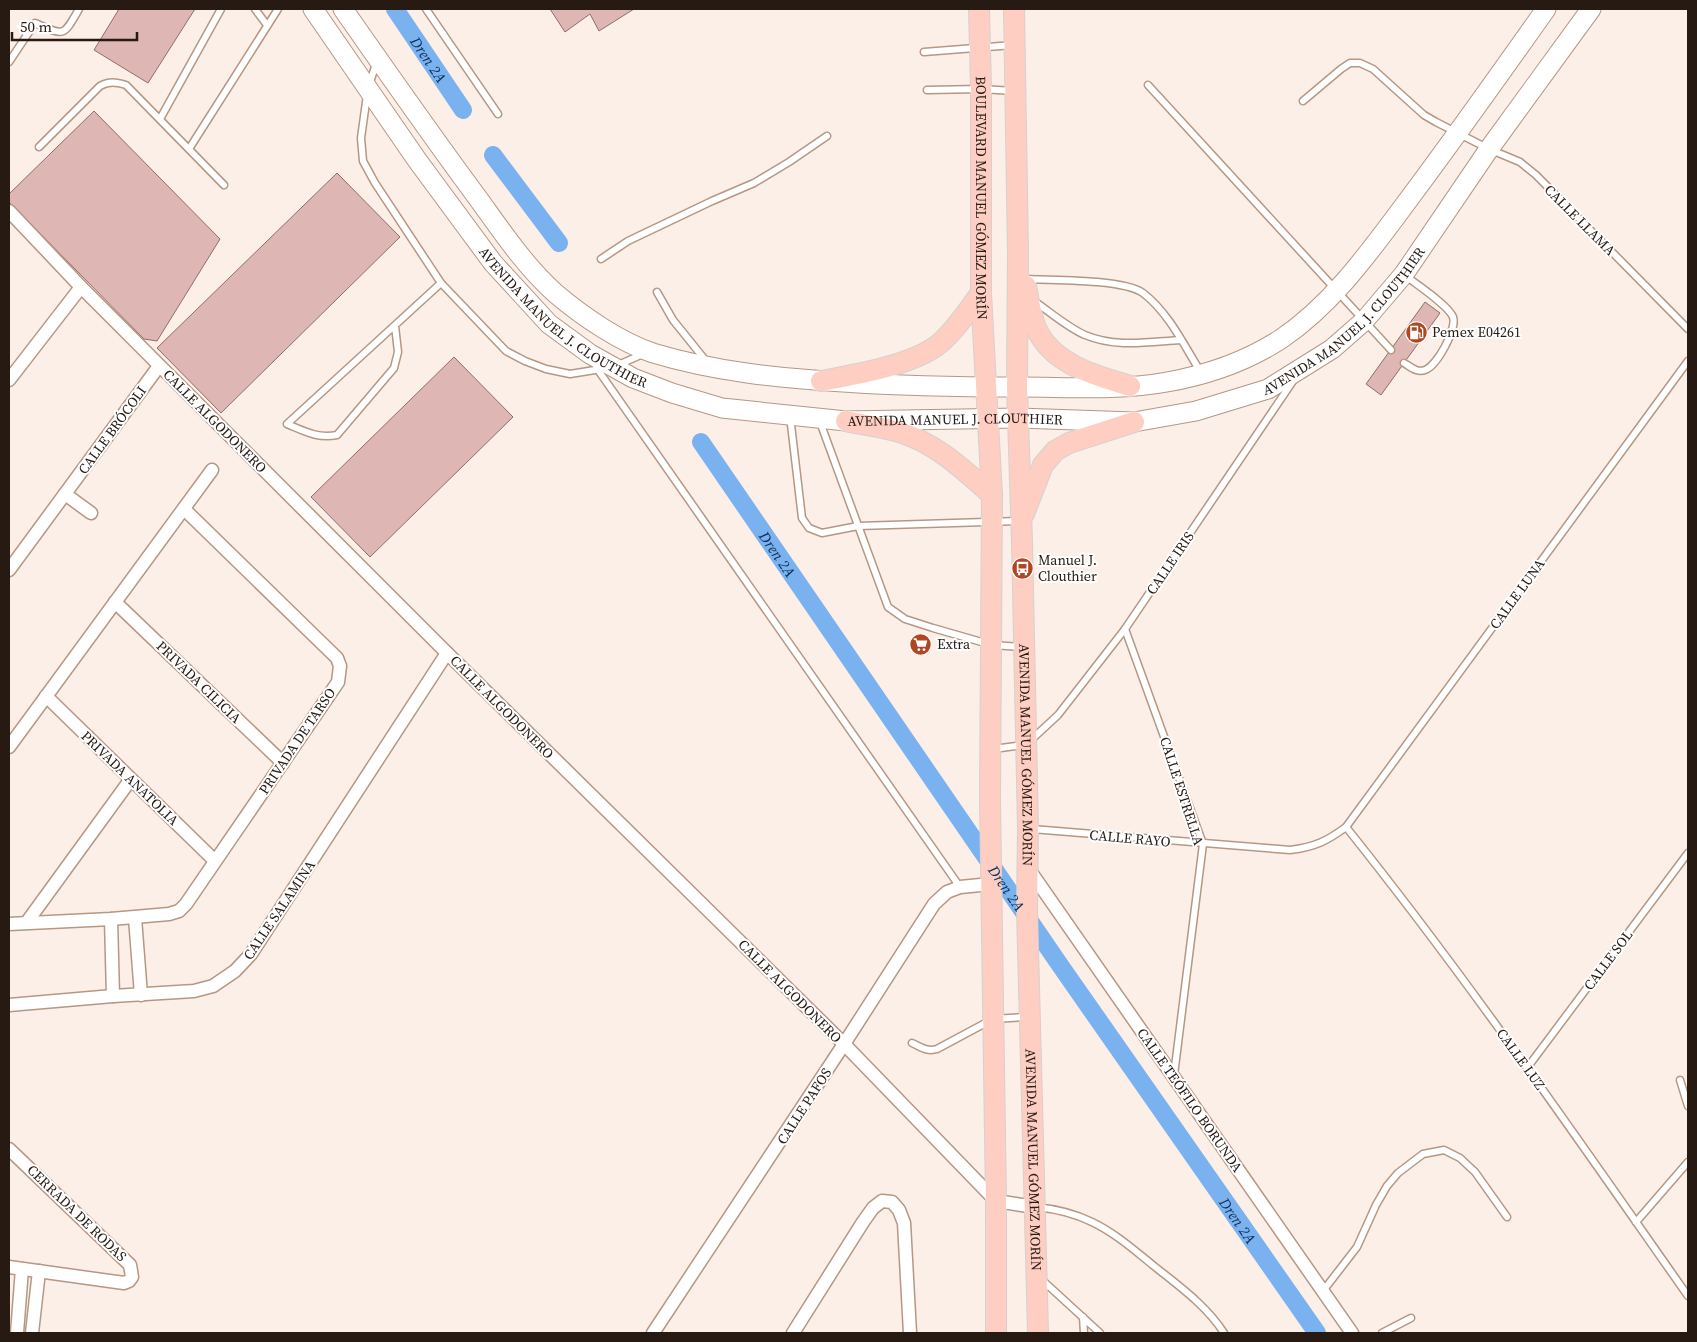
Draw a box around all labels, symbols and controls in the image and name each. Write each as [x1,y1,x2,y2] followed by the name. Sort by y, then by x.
[12,10,138,42] scale bar
[20,16,52,37] text: 50 m
[405,31,452,87] water label: Dren 2A
[971,76,992,320] street label: BOULEVARD MANUEL GÓMEZ MORÍN
[1540,180,1621,261] street label: CALLE LLAMA
[474,243,650,393] street label: AVENIDA MANUEL J. CLOUTHIER
[1260,243,1430,400] street label: AVENIDA MANUEL J. CLOUTHIER
[1404,320,1428,344] fuel station icon: Pemex E04261
[1432,322,1521,342] place label: Pemex E04261
[159,365,271,477] street label: CALLE ALGODONERO
[73,382,151,478] street label: CALLE BRÓCOLI
[847,408,1063,431] street label: AVENIDA MANUEL J. CLOUTHIER
[754,526,801,582] water label: Dren 2A
[1141,527,1199,599] street label: CALLE IRIS
[1038,550,1097,586] place label: Manuel J. Clouthier
[1485,554,1550,633] street label: CALLE LUNA
[1010,556,1034,580] bus stop icon: Manuel J. Clouthier
[909,632,933,656] supermarket icon: Extra
[937,634,971,654] place label: Extra
[152,636,246,728] street label: PRIVADA CILICIA
[1014,643,1038,866] street label: AVENIDA MANUEL GÓMEZ MORÍN
[446,651,558,763] street label: CALLE ALGODONERO
[254,684,340,798] street label: PRIVADA DE TARSO
[77,726,184,830] street label: PRIVADA ANATOLIA
[1155,734,1209,849] street label: CALLE ESTRELLA
[1089,824,1171,852] street label: CALLE RAYO
[238,856,320,964] street label: CALLE SALAMINA
[983,860,1031,915] water label: Dren 2A
[1579,926,1637,994] street label: CALLE SOL
[734,935,846,1047] street label: CALLE ALGODONERO
[1133,1024,1248,1177] street label: CALLE TEÓFILO BORUNDA
[1492,1024,1550,1094] street label: CALLE LUZ
[1021,1048,1046,1271] street label: AVENIDA MANUEL GÓMEZ MORÍN
[772,1064,836,1148] street label: CALLE PAFOS
[23,1160,131,1266] street label: CERRADA DE RODAS
[1214,1192,1262,1248] water label: Dren 2A

